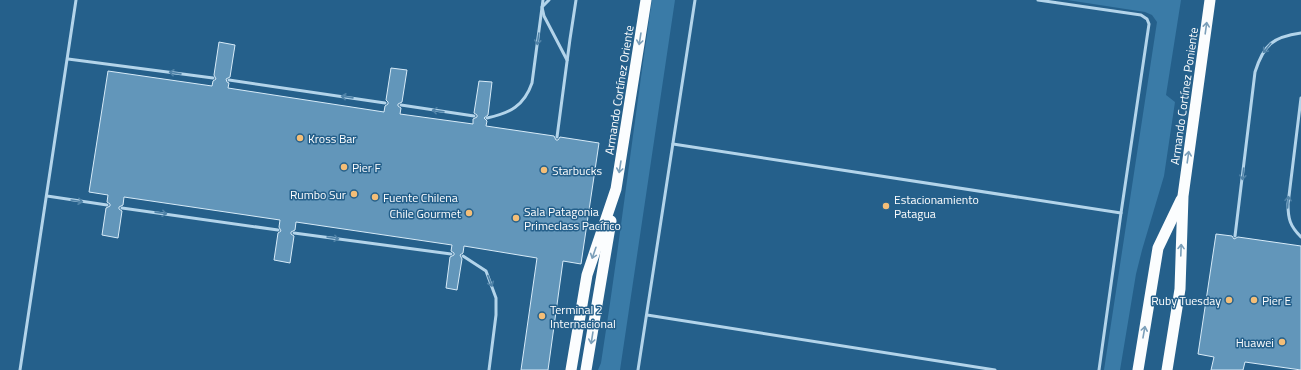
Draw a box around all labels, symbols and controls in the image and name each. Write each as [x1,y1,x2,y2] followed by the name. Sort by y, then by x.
[1202,22,1210,35] one-way arrow
[599,24,639,156] street label: Armando Cortínez Oriente
[1165,26,1203,166] street label: Armando Cortínez Poniente
[534,32,542,45] one-way arrow
[636,32,644,45] one-way arrow
[1262,43,1271,54] one-way arrow
[169,69,182,77] one-way arrow
[341,93,354,101] one-way arrow
[432,107,445,115] one-way arrow
[308,129,357,148] place label: Kross Bar
[295,133,305,143] marker: Kross Bar
[1184,151,1192,164] one-way arrow
[352,158,381,177] place label: Pier F
[615,160,623,173] one-way arrow
[552,161,602,180] place label: Starbucks
[339,162,349,172] marker: Pier F
[539,165,549,175] marker: Starbucks
[1239,168,1247,181] one-way arrow
[290,185,346,204] place label: Rumbo Sur
[383,188,458,207] place label: Fuente Chilena
[349,189,359,199] marker: Rumbo Sur
[894,190,979,223] place label: Estacionamiento Patagua
[370,192,380,202] marker: Fuente Chilena
[1285,196,1292,209] one-way arrow
[70,197,83,205] one-way arrow
[881,201,891,211] marker: Estacionamiento Patagua
[524,202,621,235] place label: Sala Patagonia Primeclass Pacífico
[389,204,462,223] place label: Chile Gourmet
[464,208,474,218] marker: Chile Gourmet
[154,209,167,217] one-way arrow
[511,213,521,223] marker: Sala Patagonia Primeclass Pacífico
[326,234,339,242] one-way arrow
[1177,244,1185,257] one-way arrow
[590,246,598,258] one-way arrow
[487,275,495,287] one-way arrow
[1151,291,1221,310] place label: Ruby Tuesday
[1262,291,1292,310] place label: Pier E
[1224,295,1234,305] marker: Ruby Tuesday
[1249,295,1259,305] marker: Pier E
[550,300,616,333] place label: Terminal 2 Internacional
[537,311,547,321] marker: Terminal 2 Internacional
[1140,325,1148,338] one-way arrow
[587,331,595,344] one-way arrow
[1236,333,1274,352] place label: Huawei
[1277,337,1287,347] marker: Huawei

